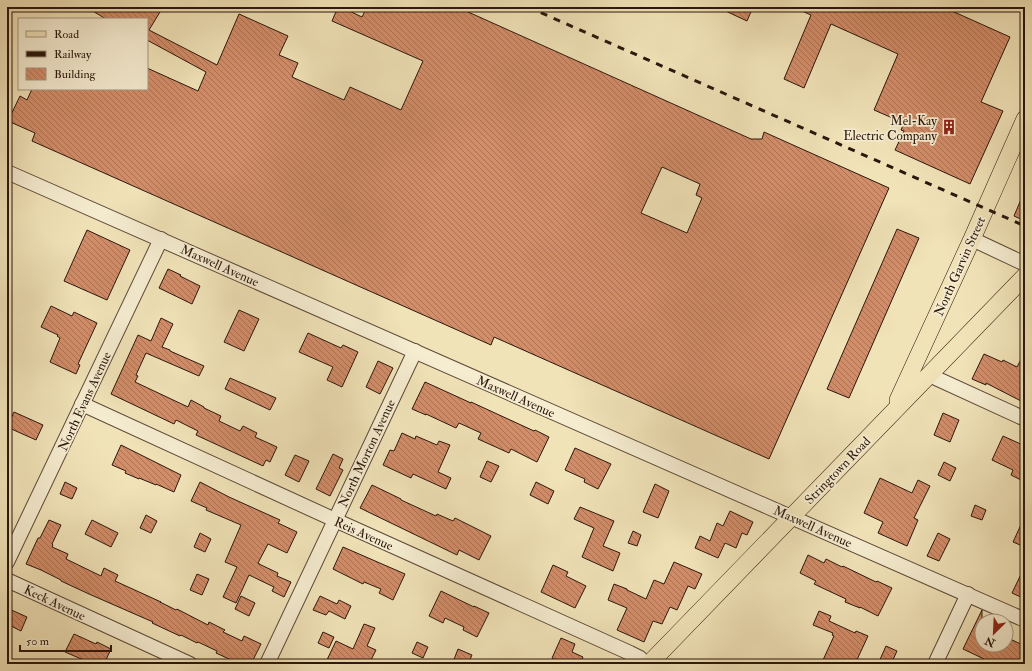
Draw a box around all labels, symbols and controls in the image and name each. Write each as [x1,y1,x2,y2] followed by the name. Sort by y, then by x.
[18,18,148,90] legend
[54,27,79,42] text: Road
[54,47,92,62] text: Railway
[54,67,97,82] text: Building
[843,113,937,145] place label: Mel-Kay Electric Company
[940,118,958,136] building icon: Mel-Kay Electric Company
[931,214,989,319] street label: North Garvin Street
[178,242,262,291] street label: Maxwell Avenue
[55,349,115,454] street label: North Evans Avenue
[474,373,558,422] street label: Maxwell Avenue
[335,396,399,510] street label: North Morton Avenue
[801,433,874,508] street label: Stringtown Road
[771,503,855,552] street label: Maxwell Avenue
[332,514,396,554] street label: Reis Avenue
[21,582,88,624] street label: Keck Avenue
[974,613,1014,653] north arrow
[20,627,111,653] scale bar
[982,633,998,650] text: N
[26,634,50,649] text: 50 m

